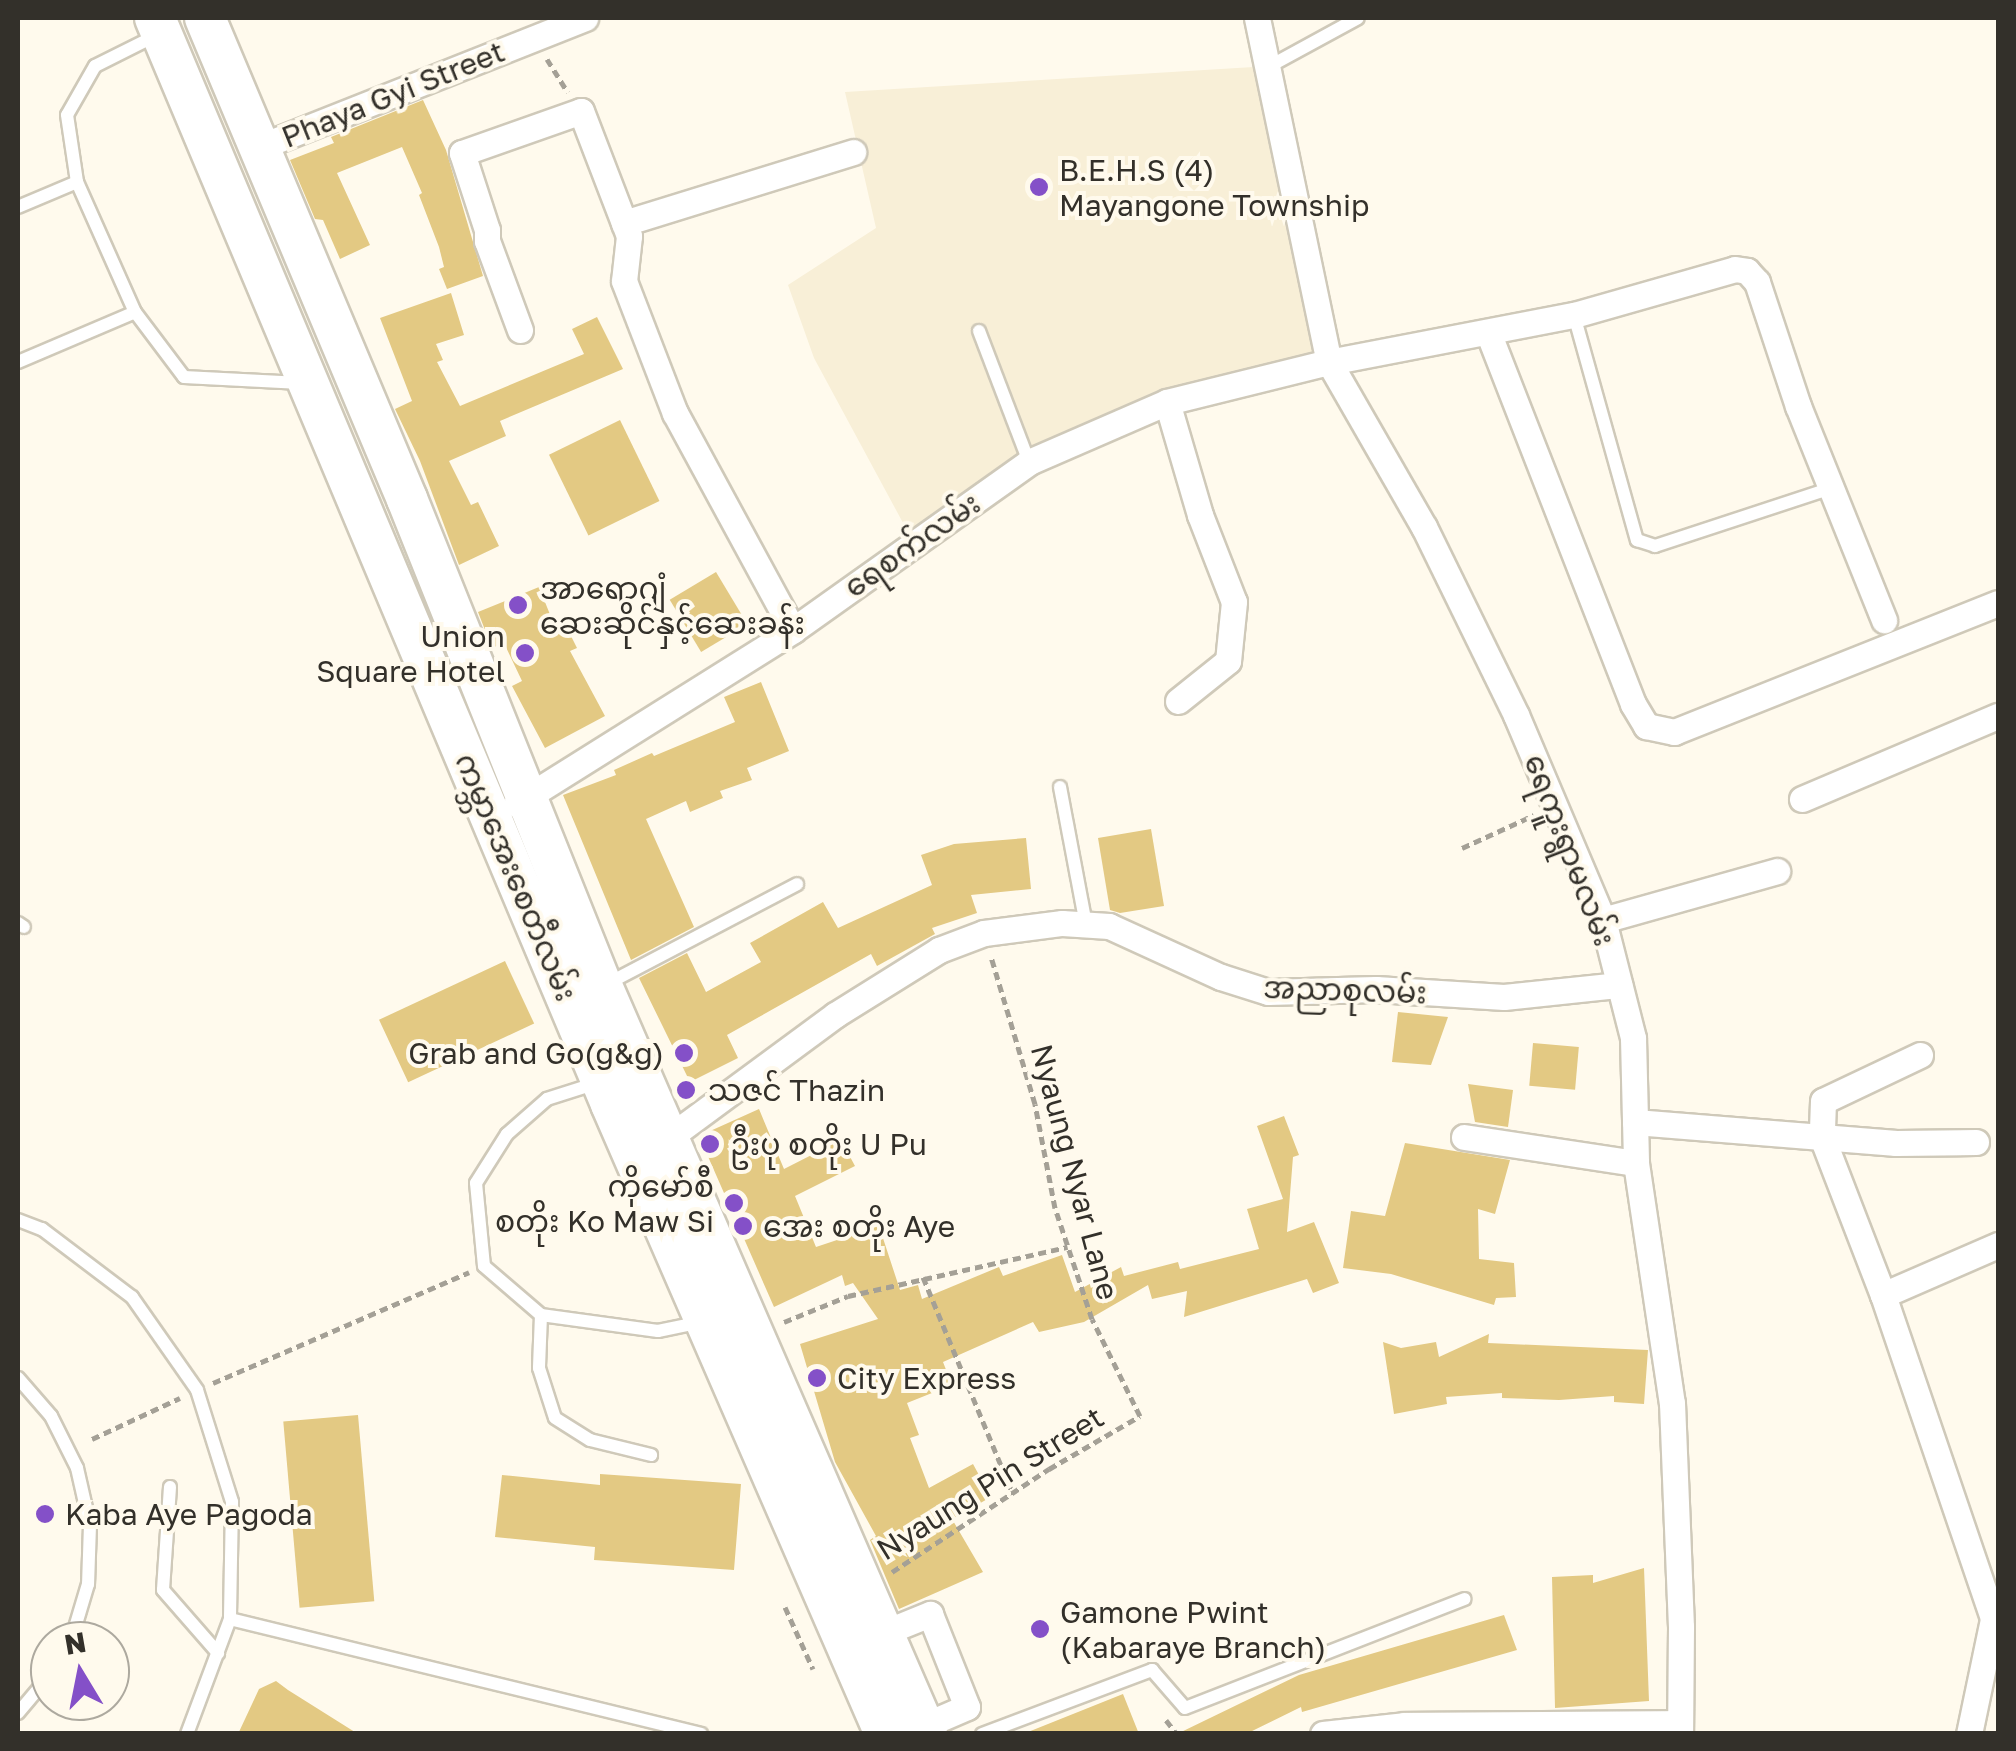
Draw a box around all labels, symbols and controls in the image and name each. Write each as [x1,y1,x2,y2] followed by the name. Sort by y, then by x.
[276,33,510,155] street label: Phaya Gyi Street
[1059,152,1369,222] place label: B.E.H.S (4) Mayangone Township
[1028,176,1050,198] marker: B.E.H.S (4) Mayangone Township
[837,485,987,605] street label: ရေစက်လမ်း
[540,570,805,640] place label: အာရောဂျံ ဆေးဆိုင်နှင့်ဆေးခန်း
[505,592,531,618] marker: အာရောဂျံ ဆေးဆိုင်နှင့်ဆေးခန်း
[316,618,505,688] place label: Union Square Hotel
[514,642,536,664] marker: Union Square Hotel
[448,748,584,1006] street label: ကမ္ဘာအေးစေတီလမ်း
[1517,749,1623,951] street label: ရေကူးရွာမလမ်း
[1263,969,1427,1011] street label: အညာစုလမ်း
[408,1035,664,1071] place label: Grab and Go(g&g)
[1024,1040,1126,1304] street label: Nyaung Nyar Lane
[673,1042,695,1064] marker: Grab and Go(g&g)
[708,1072,885,1108] place label: သဇင် Thazin
[673,1077,699,1103] marker: သဇင် Thazin
[730,1126,927,1162] place label: ဦးပု စတိုး U Pu
[699,1133,721,1155] marker: ဦးပု စတိုး U Pu
[495,1168,714,1238] place label: ကိုမော်စီ စတိုး Ko Maw Si
[723,1192,745,1214] marker: ကိုမော်စီ စတိုး Ko Maw Si
[763,1208,955,1244] place label: အေး စတိုး Aye
[732,1215,754,1237] marker: အေး စတိုး Aye
[837,1360,1016,1396] place label: City Express
[806,1367,828,1389] marker: City Express
[870,1399,1110,1567] street label: Nyaung Pin Street
[65,1496,313,1532] place label: Kaba Aye Pagoda
[34,1503,56,1525] marker: Kaba Aye Pagoda
[1060,1594,1326,1664] place label: Gamone Pwint (Kabaraye Branch)
[1029,1618,1051,1640] marker: Gamone Pwint (Kabaraye Branch)
[30,1621,130,1721] north arrow
[62,1625,88,1661] text: N

